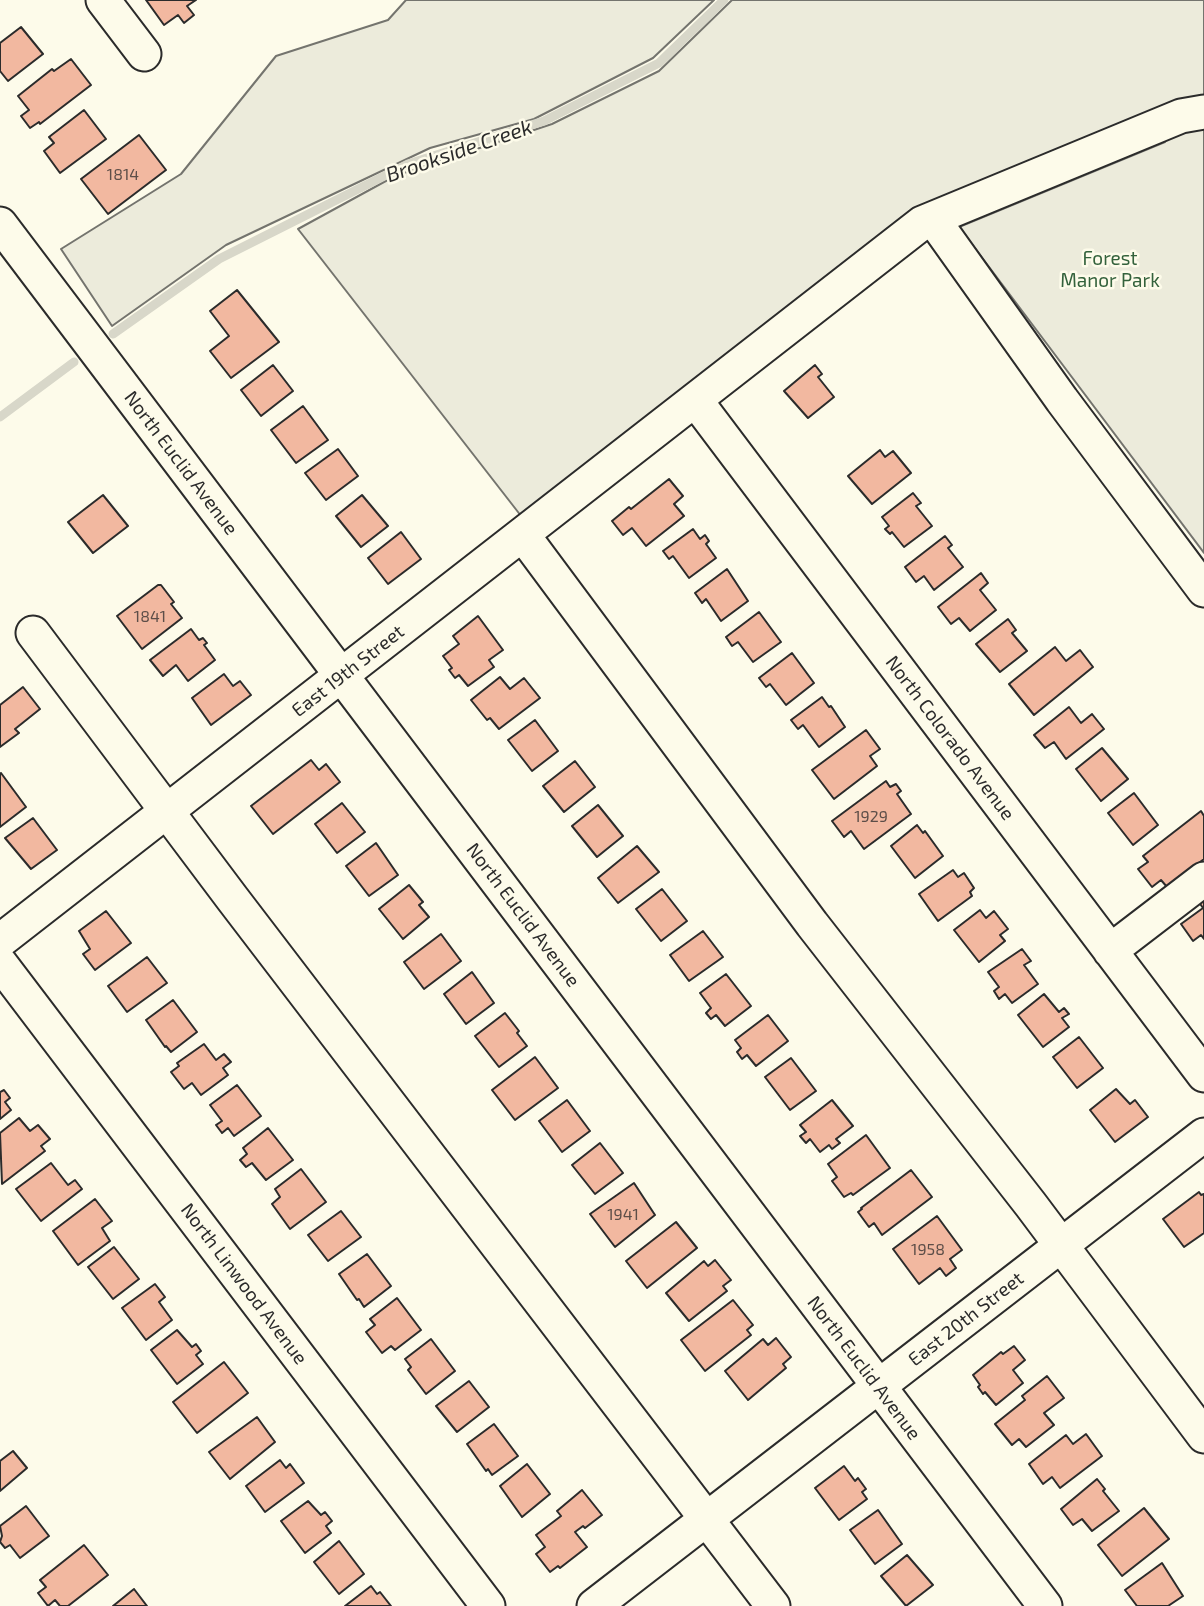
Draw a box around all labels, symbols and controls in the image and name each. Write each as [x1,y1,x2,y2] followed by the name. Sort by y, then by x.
[383,114,535,188] water label: Brookside Creek
[107,165,139,185] house number: 1814
[1060,248,1160,292] park label: Forest Manor Park
[119,387,243,539] street label: North Euclid Avenue
[134,607,166,627] house number: 1841
[287,620,409,722] street label: East 19th Street
[881,651,1019,825] street label: North Colorado Avenue
[854,807,888,827] house number: 1929
[461,839,585,991] street label: North Euclid Avenue
[176,1199,312,1369] street label: North Linwood Avenue
[607,1205,639,1225] house number: 1941
[911,1240,945,1260] house number: 1958
[904,1267,1028,1371] street label: East 20th Street
[802,1292,926,1444] street label: North Euclid Avenue

